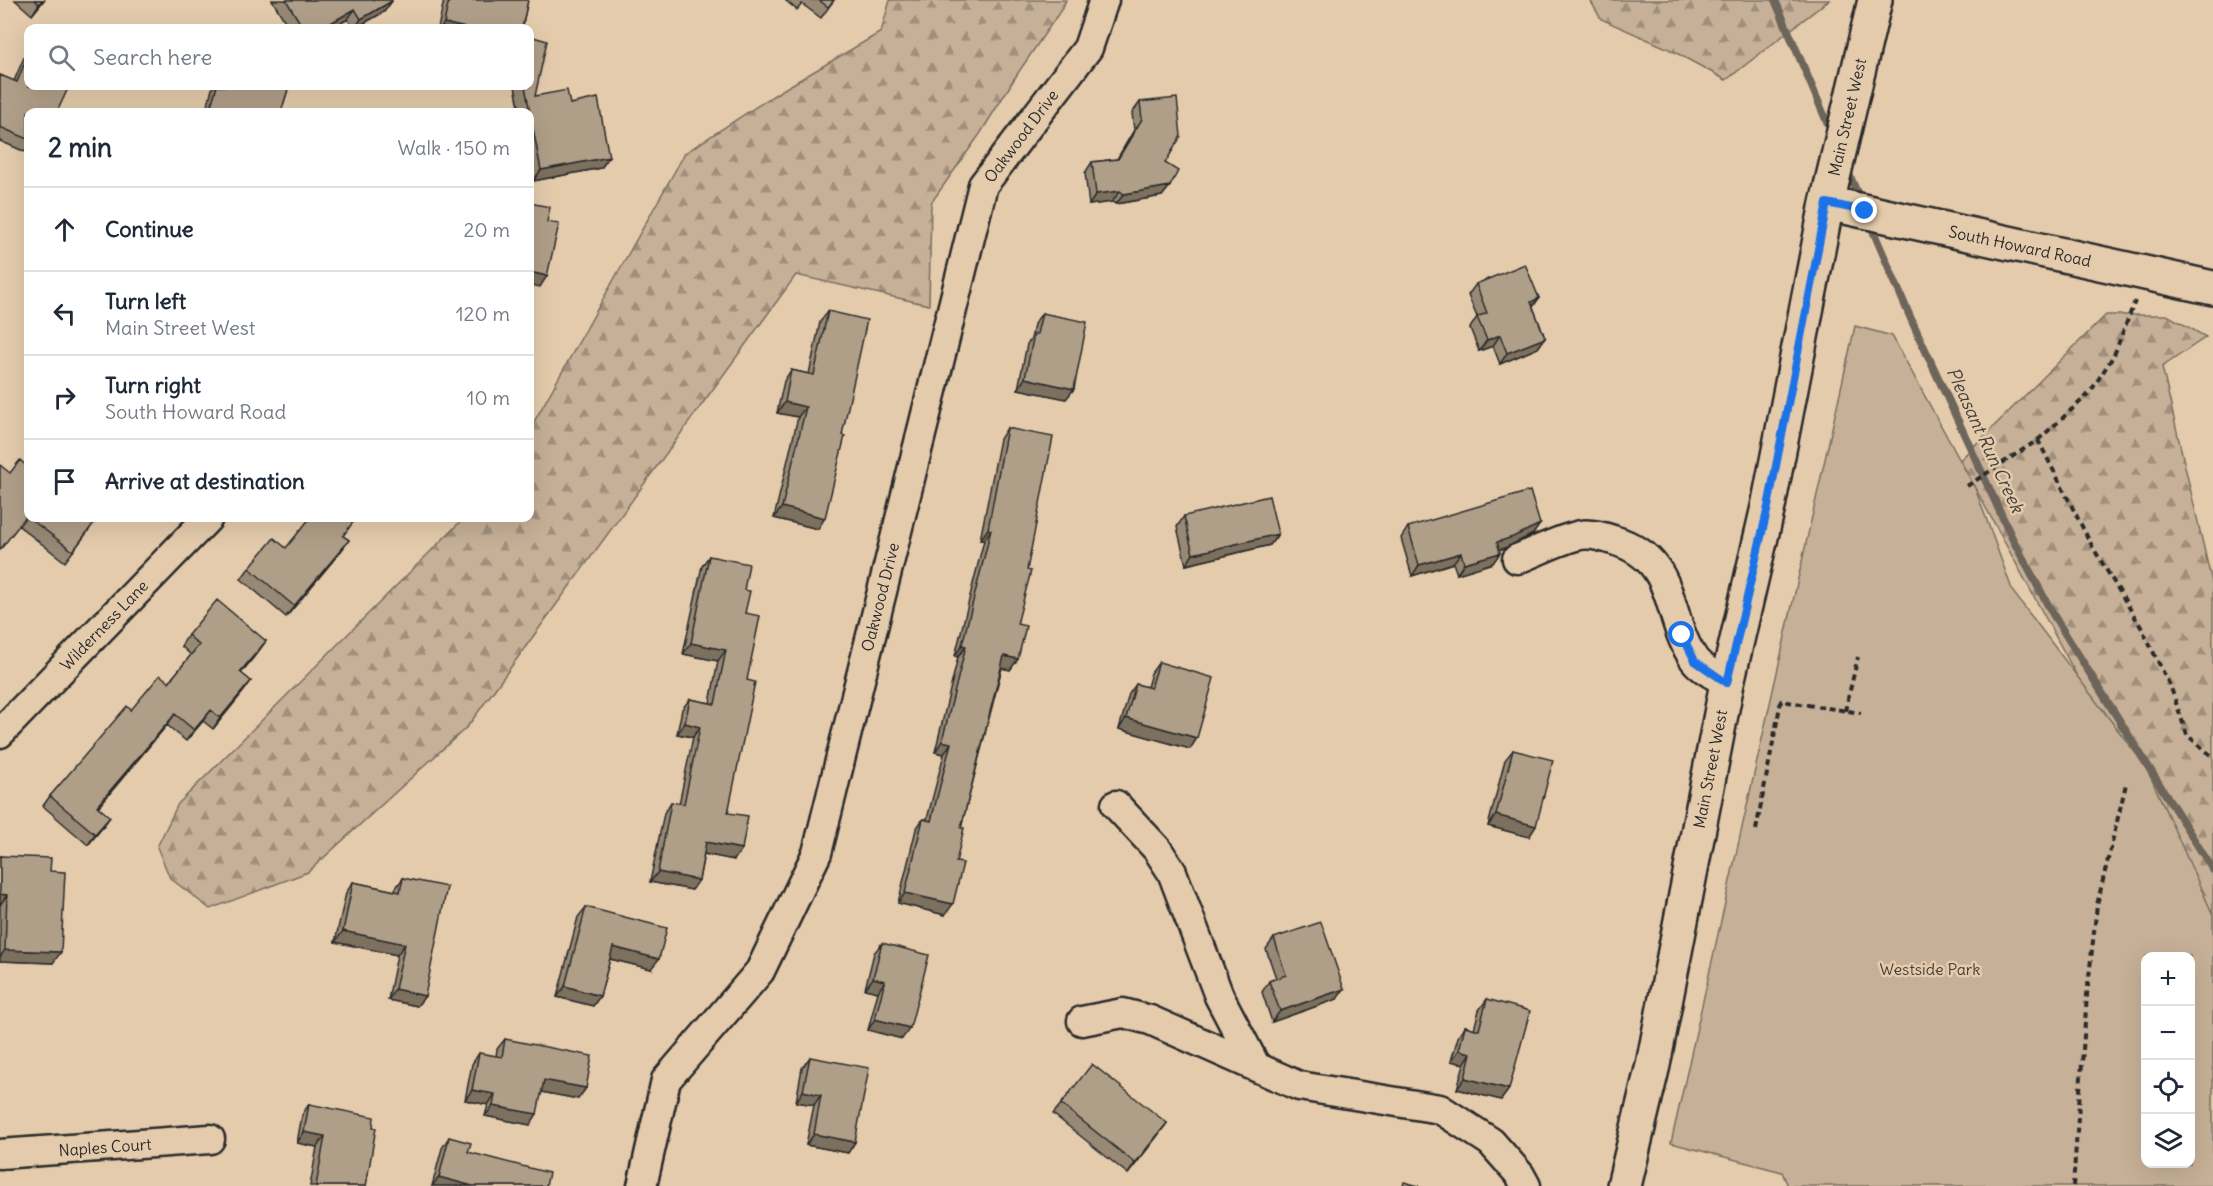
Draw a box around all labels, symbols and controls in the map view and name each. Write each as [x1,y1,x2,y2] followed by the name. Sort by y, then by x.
[24,24,534,90] search box
[45,41,78,74] icon: search
[93,43,212,71] text: Search here
[1824,55,1870,178] street label: Main Street West
[980,86,1062,186] street label: Oakwood Drive
[48,131,112,164] text: 2 min
[398,135,510,160] text: Walk · 150 m
[1851,197,1877,223] route end
[48,213,81,246] icon: ahead
[105,215,194,243] text: Continue
[464,217,510,242] text: 20 m
[1947,221,2093,271] street label: South Howard Road
[105,287,186,315] text: Turn left
[48,297,81,330] icon: left
[456,301,510,326] text: 120 m
[105,315,256,340] text: Main Street West
[1942,364,2030,518] water label: Pleasant Run Creek
[105,371,201,399] text: Turn right
[48,381,81,414] icon: right
[467,385,510,410] text: 10 m
[105,399,286,424] text: South Howard Road
[48,465,81,498] icon: arrive
[105,467,305,495] text: Arrive at destination
[857,541,903,653] street label: Oakwood Drive
[56,576,152,674] street label: Wilderness Lane
[1668,621,1694,647] route start
[1689,707,1731,830] street label: Main Street West
[2141,952,2195,1168] map controls
[2141,952,2195,1006] button: +
[1880,959,1980,979] park label: Westside Park
[2141,1006,2195,1060] button: −
[2141,1060,2195,1114] button: locate
[2141,1114,2195,1168] button: layers
[58,1134,153,1160] street label: Naples Court

